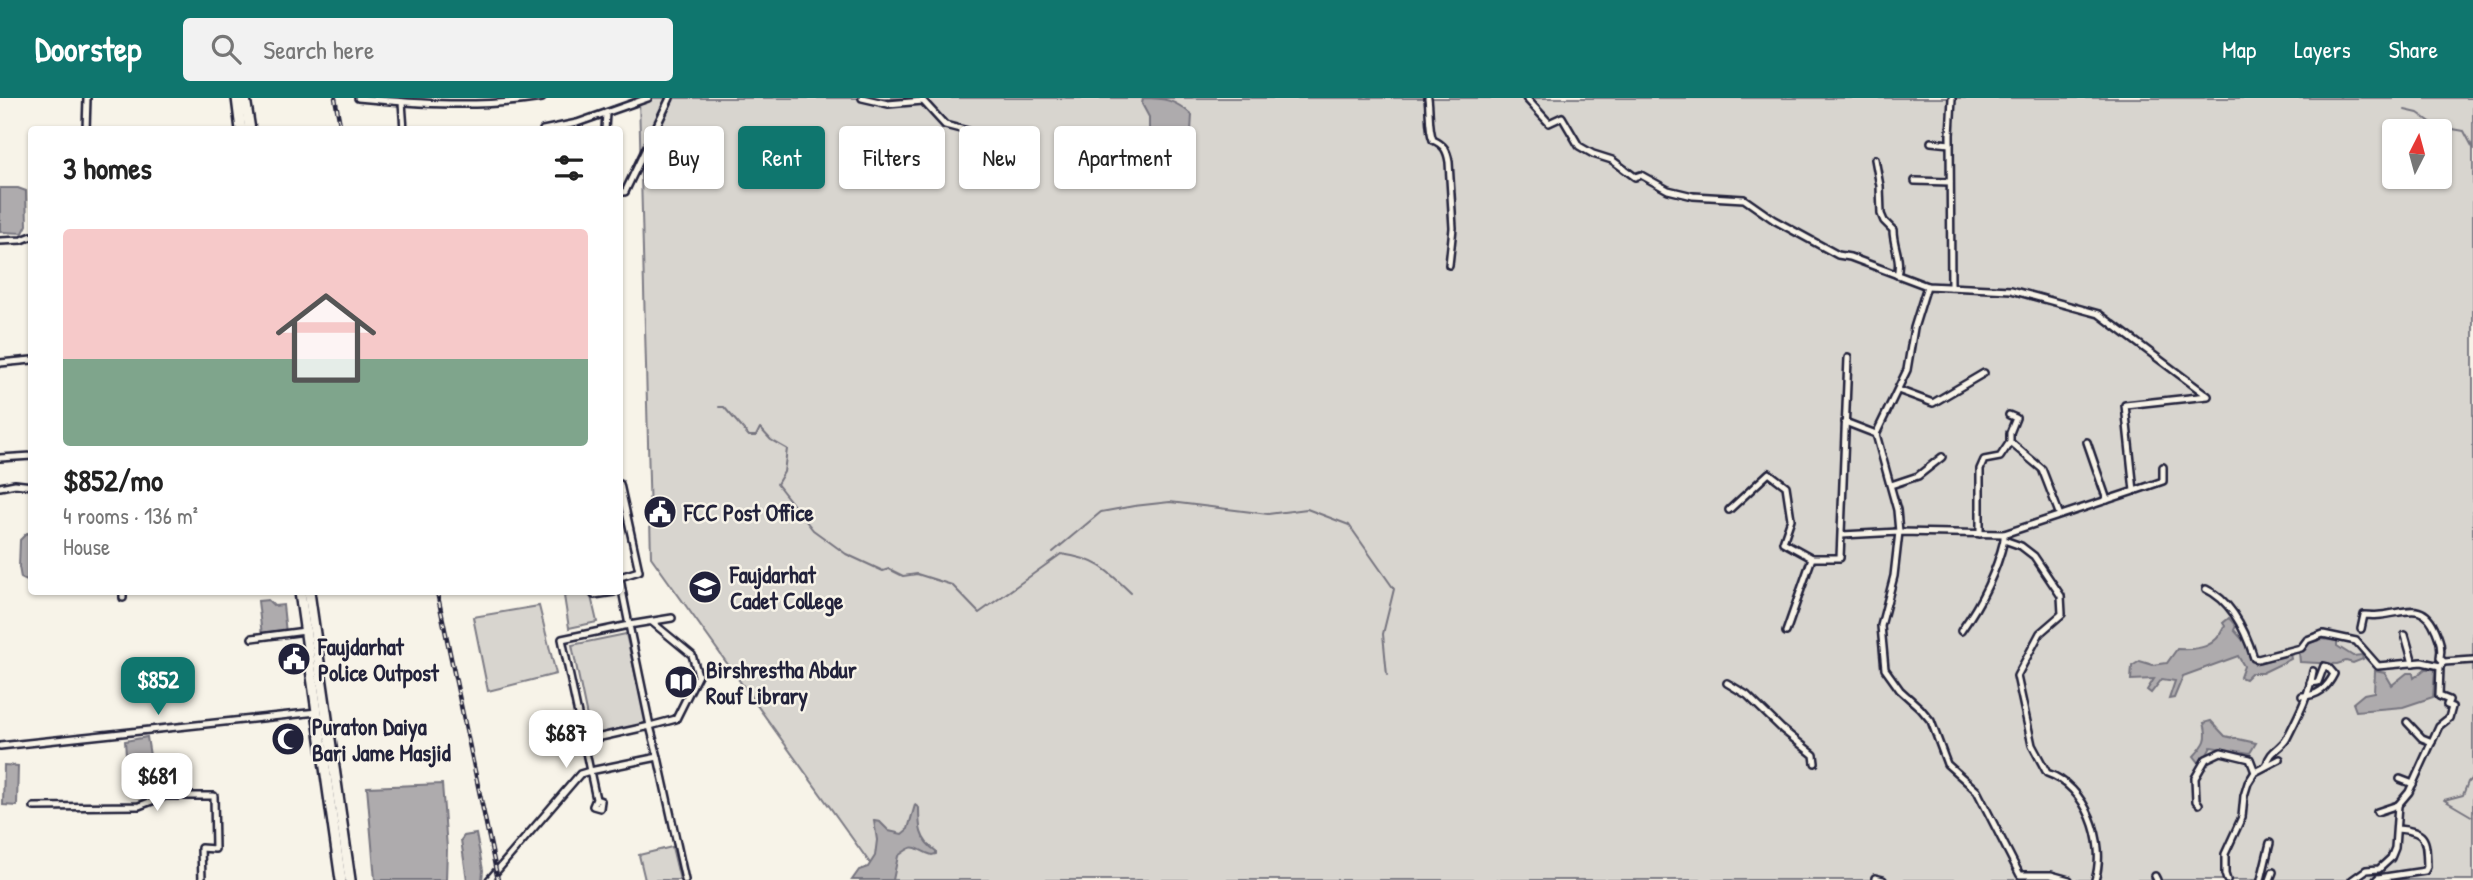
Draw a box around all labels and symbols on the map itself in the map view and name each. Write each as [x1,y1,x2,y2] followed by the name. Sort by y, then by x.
[2382,119,2452,189] north arrow
[641,493,679,531] public building icon: FCC Post Office
[683,497,814,528] place label: FCC Post Office
[729,559,844,617] place label: Faujdarhat Cadet College
[686,568,724,606] school or university icon: Faujdarhat Cadet College
[317,631,440,689] place label: Faujdarhat Police Outpost
[275,640,313,678] public building icon: Faujdarhat Police Outpost
[706,654,857,712] place label: Birshrestha Abdur Rouf Library
[117,658,199,717] pin: $852
[662,663,700,701] library icon: Birshrestha Abdur Rouf Library
[525,710,607,770] pin: $687
[312,711,451,768] place label: Puraton Daiya Bari Jame Masjid
[269,720,307,758] mosque icon: Puraton Daiya Bari Jame Masjid
[116,754,198,813] pin: $681

